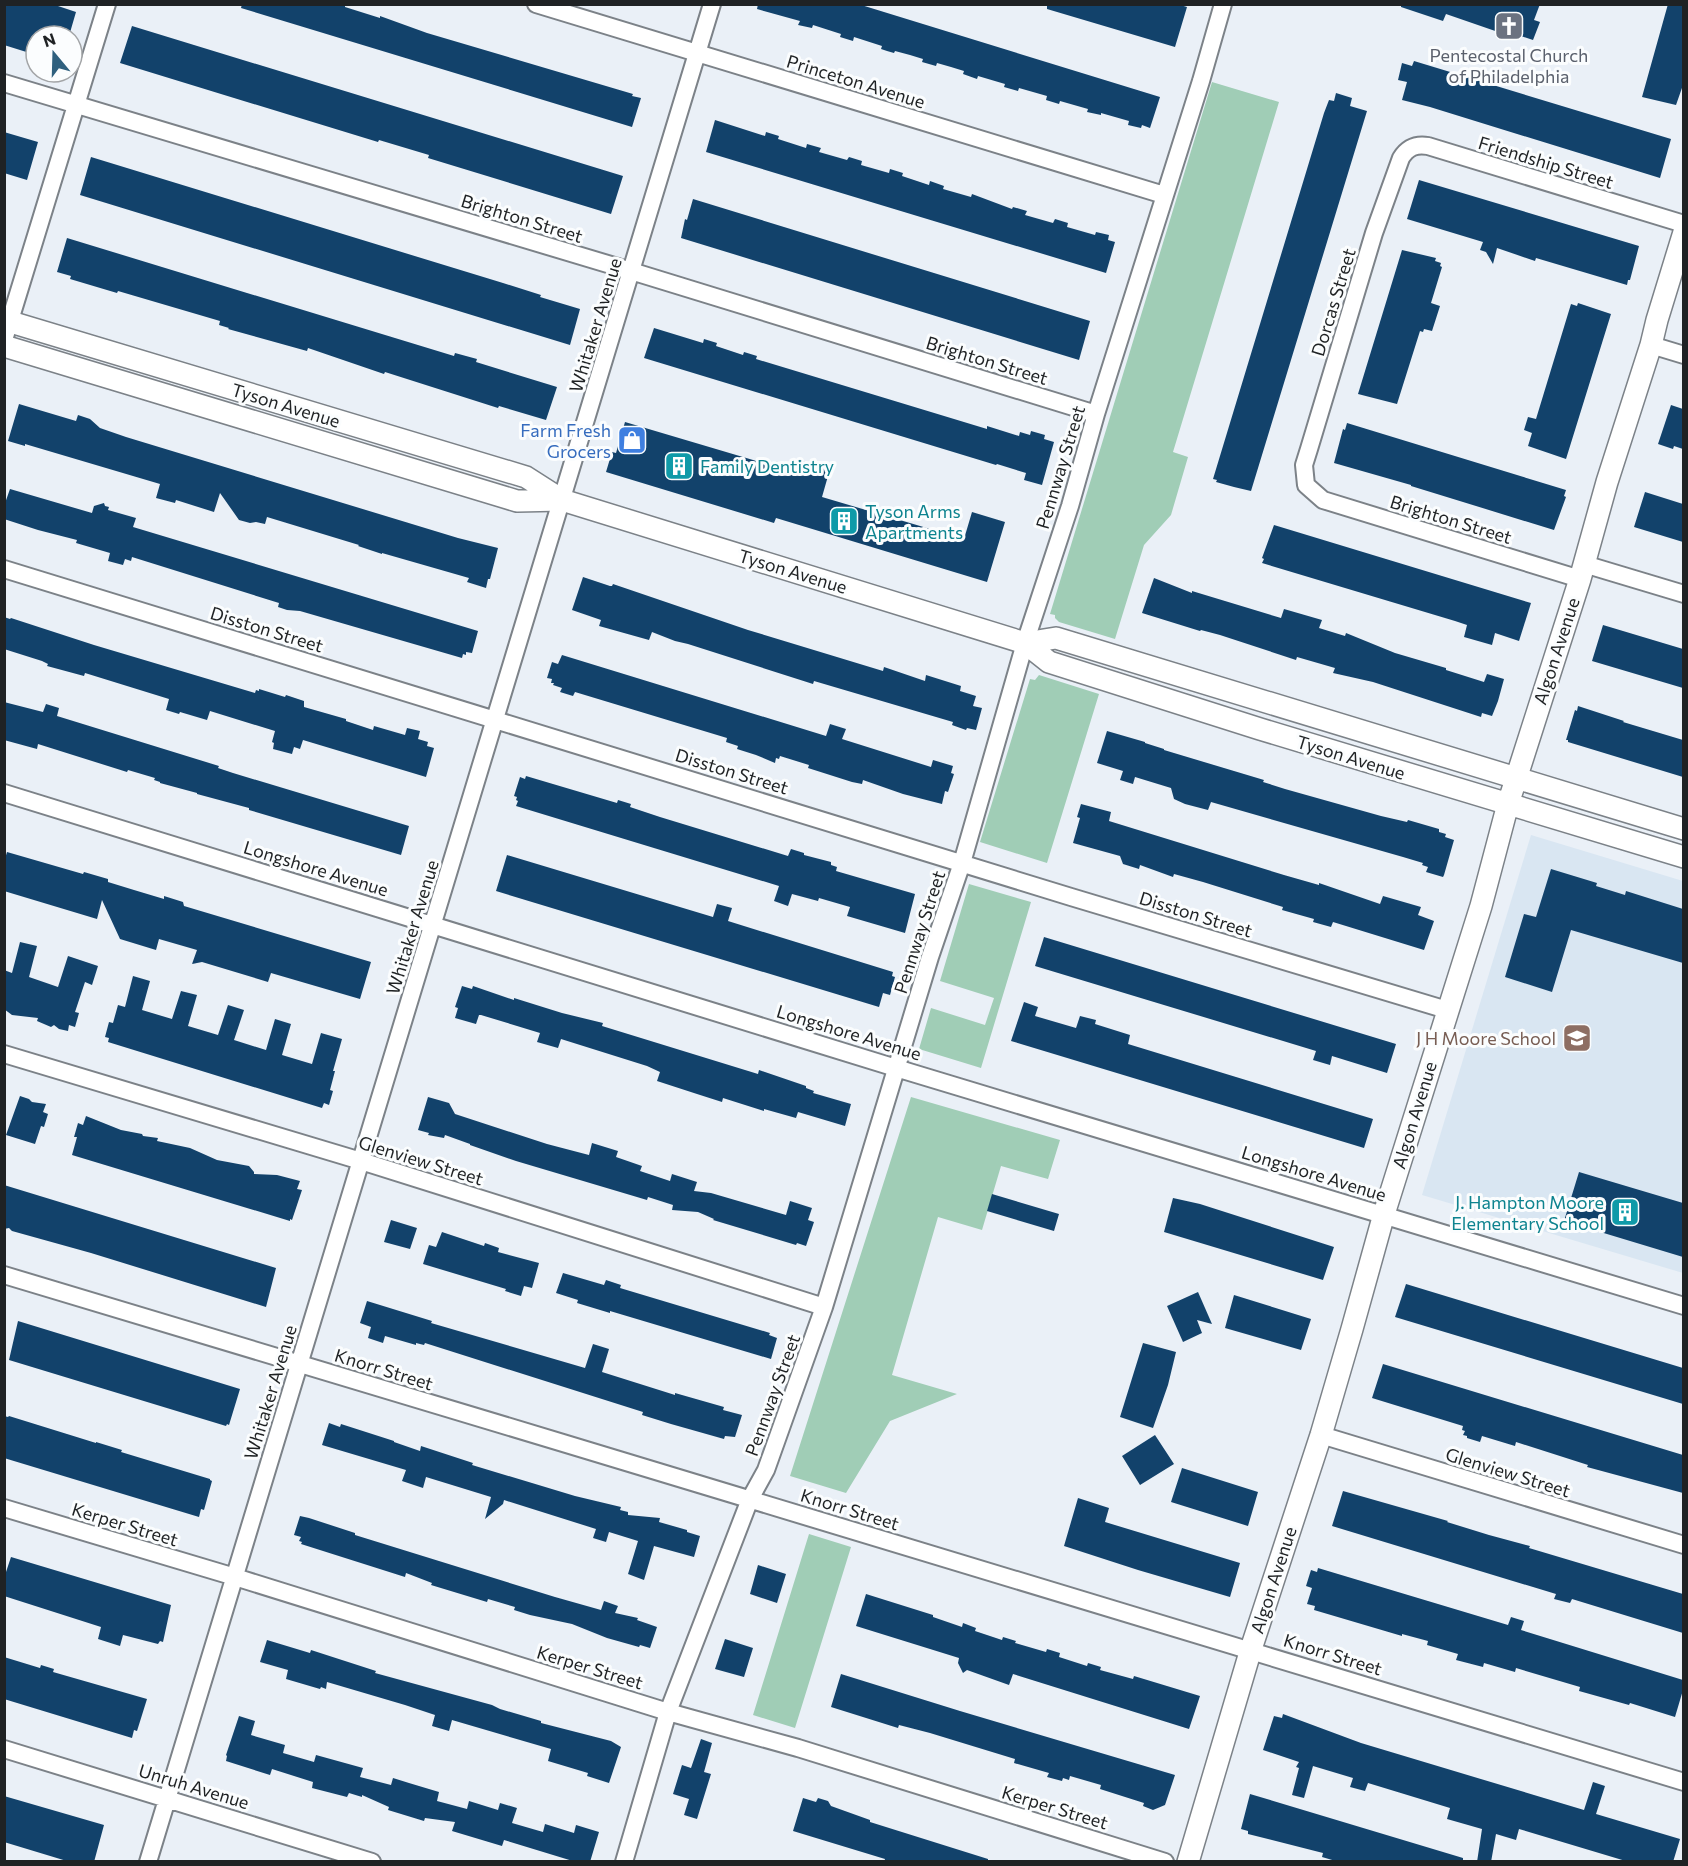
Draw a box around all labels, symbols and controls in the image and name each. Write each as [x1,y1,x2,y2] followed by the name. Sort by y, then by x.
[1493,10,1525,42] church icon: Pentecostal Church of Philadelphia
[24,24,84,84] north arrow
[40,28,58,50] text: N
[1430,44,1588,87] place label: Pentecostal Church of Philadelphia
[784,50,928,112] street label: Princeton Avenue
[1476,131,1616,193] street label: Friendship Street
[458,189,586,247] street label: Brighton Street
[1306,245,1360,359] street label: Dorcas Street
[564,255,626,395] street label: Whitaker Avenue
[923,331,1051,389] street label: Brighton Street
[229,378,343,432] street label: Tyson Avenue
[1031,403,1089,531] street label: Pennway Street
[520,419,611,462] place label: Farm Fresh Grocers
[616,424,648,456] shop icon: Farm Fresh Grocers
[663,450,695,482] building icon: Family Dentistry
[700,455,834,477] place label: Family Dentistry
[1387,490,1515,548] street label: Brighton Street
[865,500,963,543] place label: Tyson Arms Apartments
[828,505,860,537] building icon: Tyson Arms Apartments
[736,544,850,598] street label: Tyson Avenue
[1528,595,1584,707] street label: Algon Avenue
[208,601,326,657] street label: Disston Street
[1294,730,1408,784] street label: Tyson Avenue
[673,743,791,799] street label: Disston Street
[241,836,391,900] street label: Longshore Avenue
[381,857,443,997] street label: Whitaker Avenue
[889,868,949,996] street label: Pennway Street
[1137,886,1255,942] street label: Disston Street
[774,1000,924,1064] street label: Longshore Avenue
[1561,1022,1593,1054] school or university icon: J H Moore School
[1416,1027,1556,1049] place label: J H Moore School
[1387,1059,1441,1171] street label: Algon Avenue
[356,1131,486,1189] street label: Glenview Street
[1239,1141,1389,1205] street label: Longshore Avenue
[1451,1191,1604,1234] place label: J. Hampton Moore Elementary School
[1609,1196,1641,1228] building icon: J. Hampton Moore Elementary School
[239,1322,301,1462] street label: Whitaker Avenue
[740,1331,804,1459] street label: Pennway Street
[332,1344,436,1394] street label: Knorr Street
[1443,1443,1573,1501] street label: Glenview Street
[798,1484,902,1534] street label: Knorr Street
[69,1497,181,1551] street label: Kerper Street
[1245,1524,1301,1636] street label: Algon Avenue
[1281,1629,1385,1679] street label: Knorr Street
[534,1640,646,1694] street label: Kerper Street
[136,1759,252,1813] street label: Unruh Avenue
[999,1780,1111,1834] street label: Kerper Street

